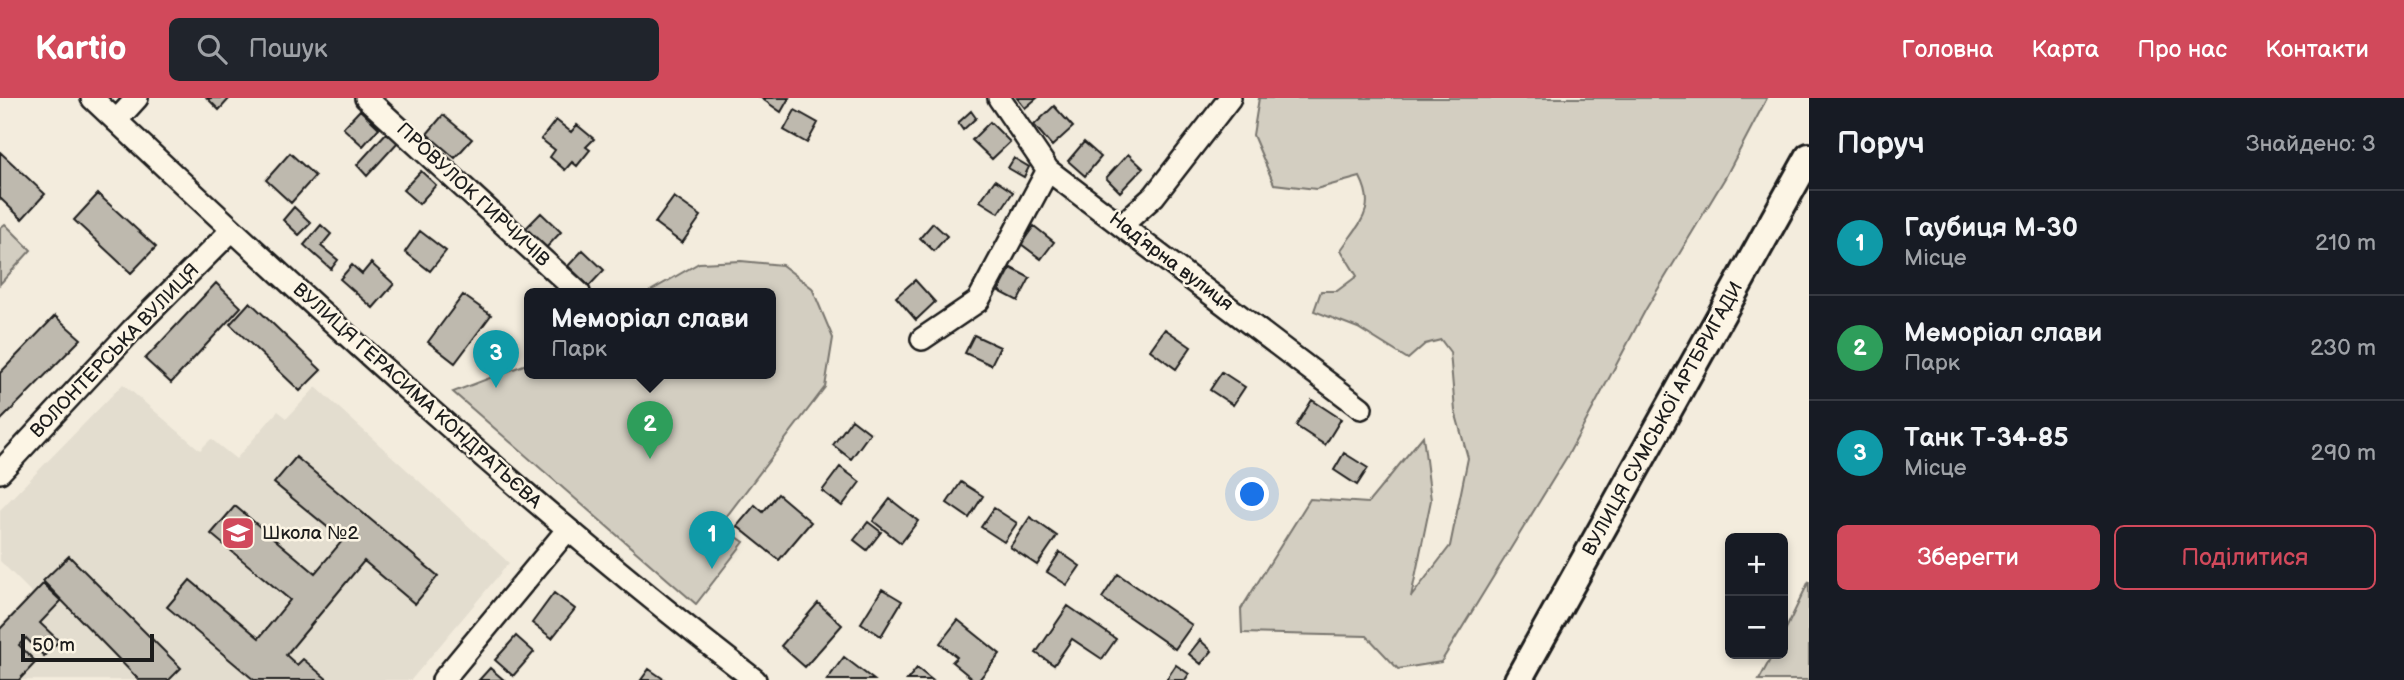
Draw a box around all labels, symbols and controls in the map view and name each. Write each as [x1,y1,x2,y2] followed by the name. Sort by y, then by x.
[169,18,659,81] search box
[35,29,127,69] text: Kartio
[193,30,231,68] icon: search
[249,34,328,65] text: Пошук
[1902,35,1994,64] text: Головна
[2032,35,2099,64] text: Карта
[2137,35,2227,64] text: Про нас
[2265,35,2369,64] text: Контакти
[392,118,554,272] street label: ПРОВУЛОК ГИРЧИЧІВ
[1837,126,1925,162] text: Поруч
[2246,130,2376,158] text: Знайдено: 3
[1104,208,1238,316] street label: Надʼярна вулиця
[1904,213,2078,244] text: Гаубиця М-30
[1855,229,1865,257] text: 1
[2315,229,2376,257] text: 210 m
[1904,244,1967,272] text: Місце
[26,259,204,443] street label: ВОЛОНТЕРСЬКА ВУЛИЦЯ
[288,278,546,514] street label: ВУЛИЦЯ ГЕРАСИМА КОНДРАТЬЄВА
[1578,278,1748,560] street label: ВУЛИЦЯ СУМСЬКОЇ АРТБРИГАДИ
[524,288,776,379] popup
[551,304,749,335] text: Меморіал слави
[1904,318,2102,349] text: Меморіал слави
[473,330,519,388] pin: 3
[1853,334,1867,362] text: 2
[2310,334,2376,362] text: 230 m
[551,335,607,363] text: Парк
[1904,349,1960,377] text: Парк
[627,401,673,459] pin: 2
[1904,423,2068,454] text: Танк Т-34-85
[1853,439,1867,467] text: 3
[2310,439,2376,467] text: 290 m
[1904,454,1967,482] text: Місце
[1235,477,1269,511] your location
[689,511,735,569] pin: 1
[219,514,257,552] school or university icon: Школа №2
[262,522,359,545] place label: Школа №2
[1837,525,2100,590] button: Зберегти
[2114,525,2376,590] button: Поділитися
[1725,533,1788,659] map controls
[1725,533,1788,596] button: +
[1725,596,1788,659] button: −
[21,631,154,663] scale bar
[32,634,75,657] text: 50 m

